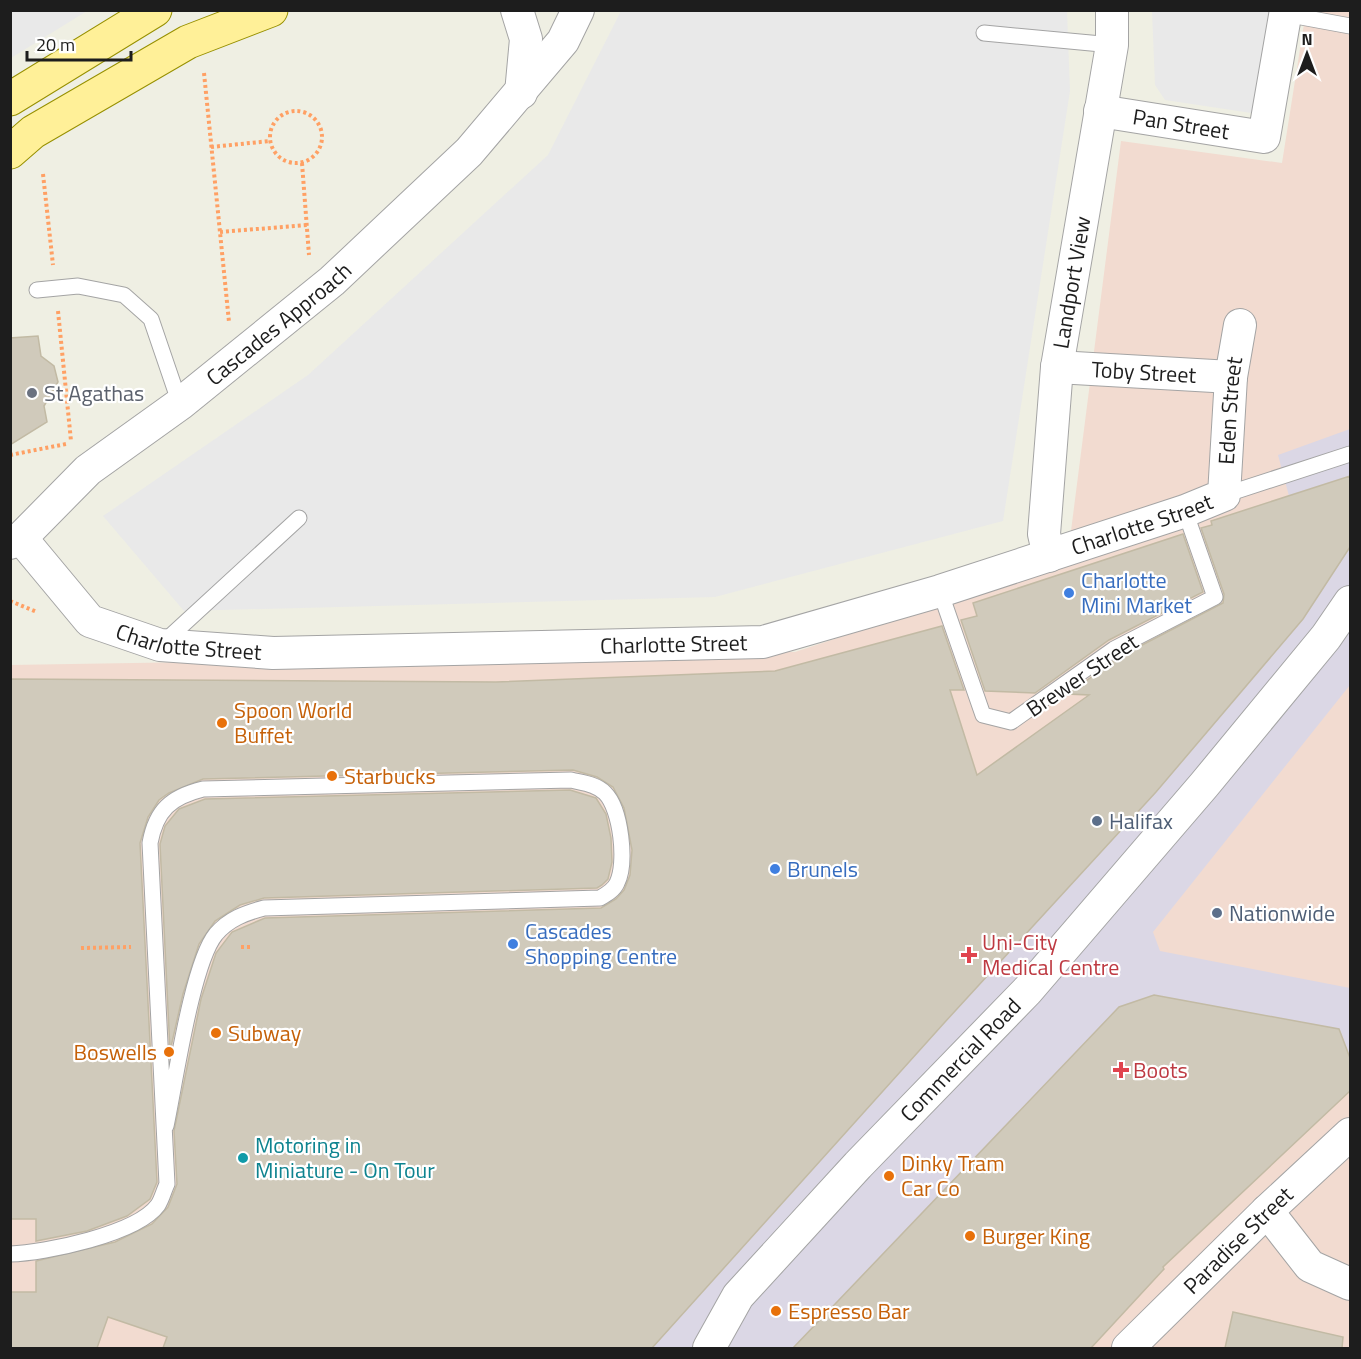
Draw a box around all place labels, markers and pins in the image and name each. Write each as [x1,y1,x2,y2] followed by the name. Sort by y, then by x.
[44,376,144,410] place label: St Agathas
[25,386,39,400] marker: St Agathas
[1081,563,1192,622] place label: Charlotte Mini Market
[1062,586,1076,600] marker: Charlotte Mini Market
[234,693,352,752] place label: Spoon World Buffet
[215,716,229,730] marker: Spoon World Buffet
[344,759,436,793] place label: Starbucks
[325,769,339,783] marker: Starbucks
[1109,804,1173,838] place label: Halifax
[1090,814,1104,828] marker: Halifax
[787,852,858,886] place label: Brunels
[768,862,782,876] marker: Brunels
[1229,896,1335,930] place label: Nationwide
[1210,906,1224,920] marker: Nationwide
[525,914,677,973] place label: Cascades Shopping Centre
[982,925,1119,984] place label: Uni-City Medical Centre
[506,937,520,951] marker: Cascades Shopping Centre
[960,946,978,964] marker: Uni-City Medical Centre
[228,1016,302,1050] place label: Subway
[209,1026,223,1040] marker: Subway
[74,1035,157,1069] place label: Boswells
[162,1045,176,1059] marker: Boswells
[1133,1053,1188,1087] place label: Boots
[1114,1063,1128,1077] marker: Boots
[255,1128,435,1187] place label: Motoring in Miniature - On Tour
[901,1146,1005,1205] place label: Dinky Tram Car Co
[236,1151,250,1165] marker: Motoring in Miniature - On Tour
[882,1169,896,1183] marker: Dinky Tram Car Co
[982,1219,1090,1253] place label: Burger King
[963,1229,977,1243] marker: Burger King
[788,1294,910,1328] place label: Espresso Bar
[769,1304,783,1318] marker: Espresso Bar

